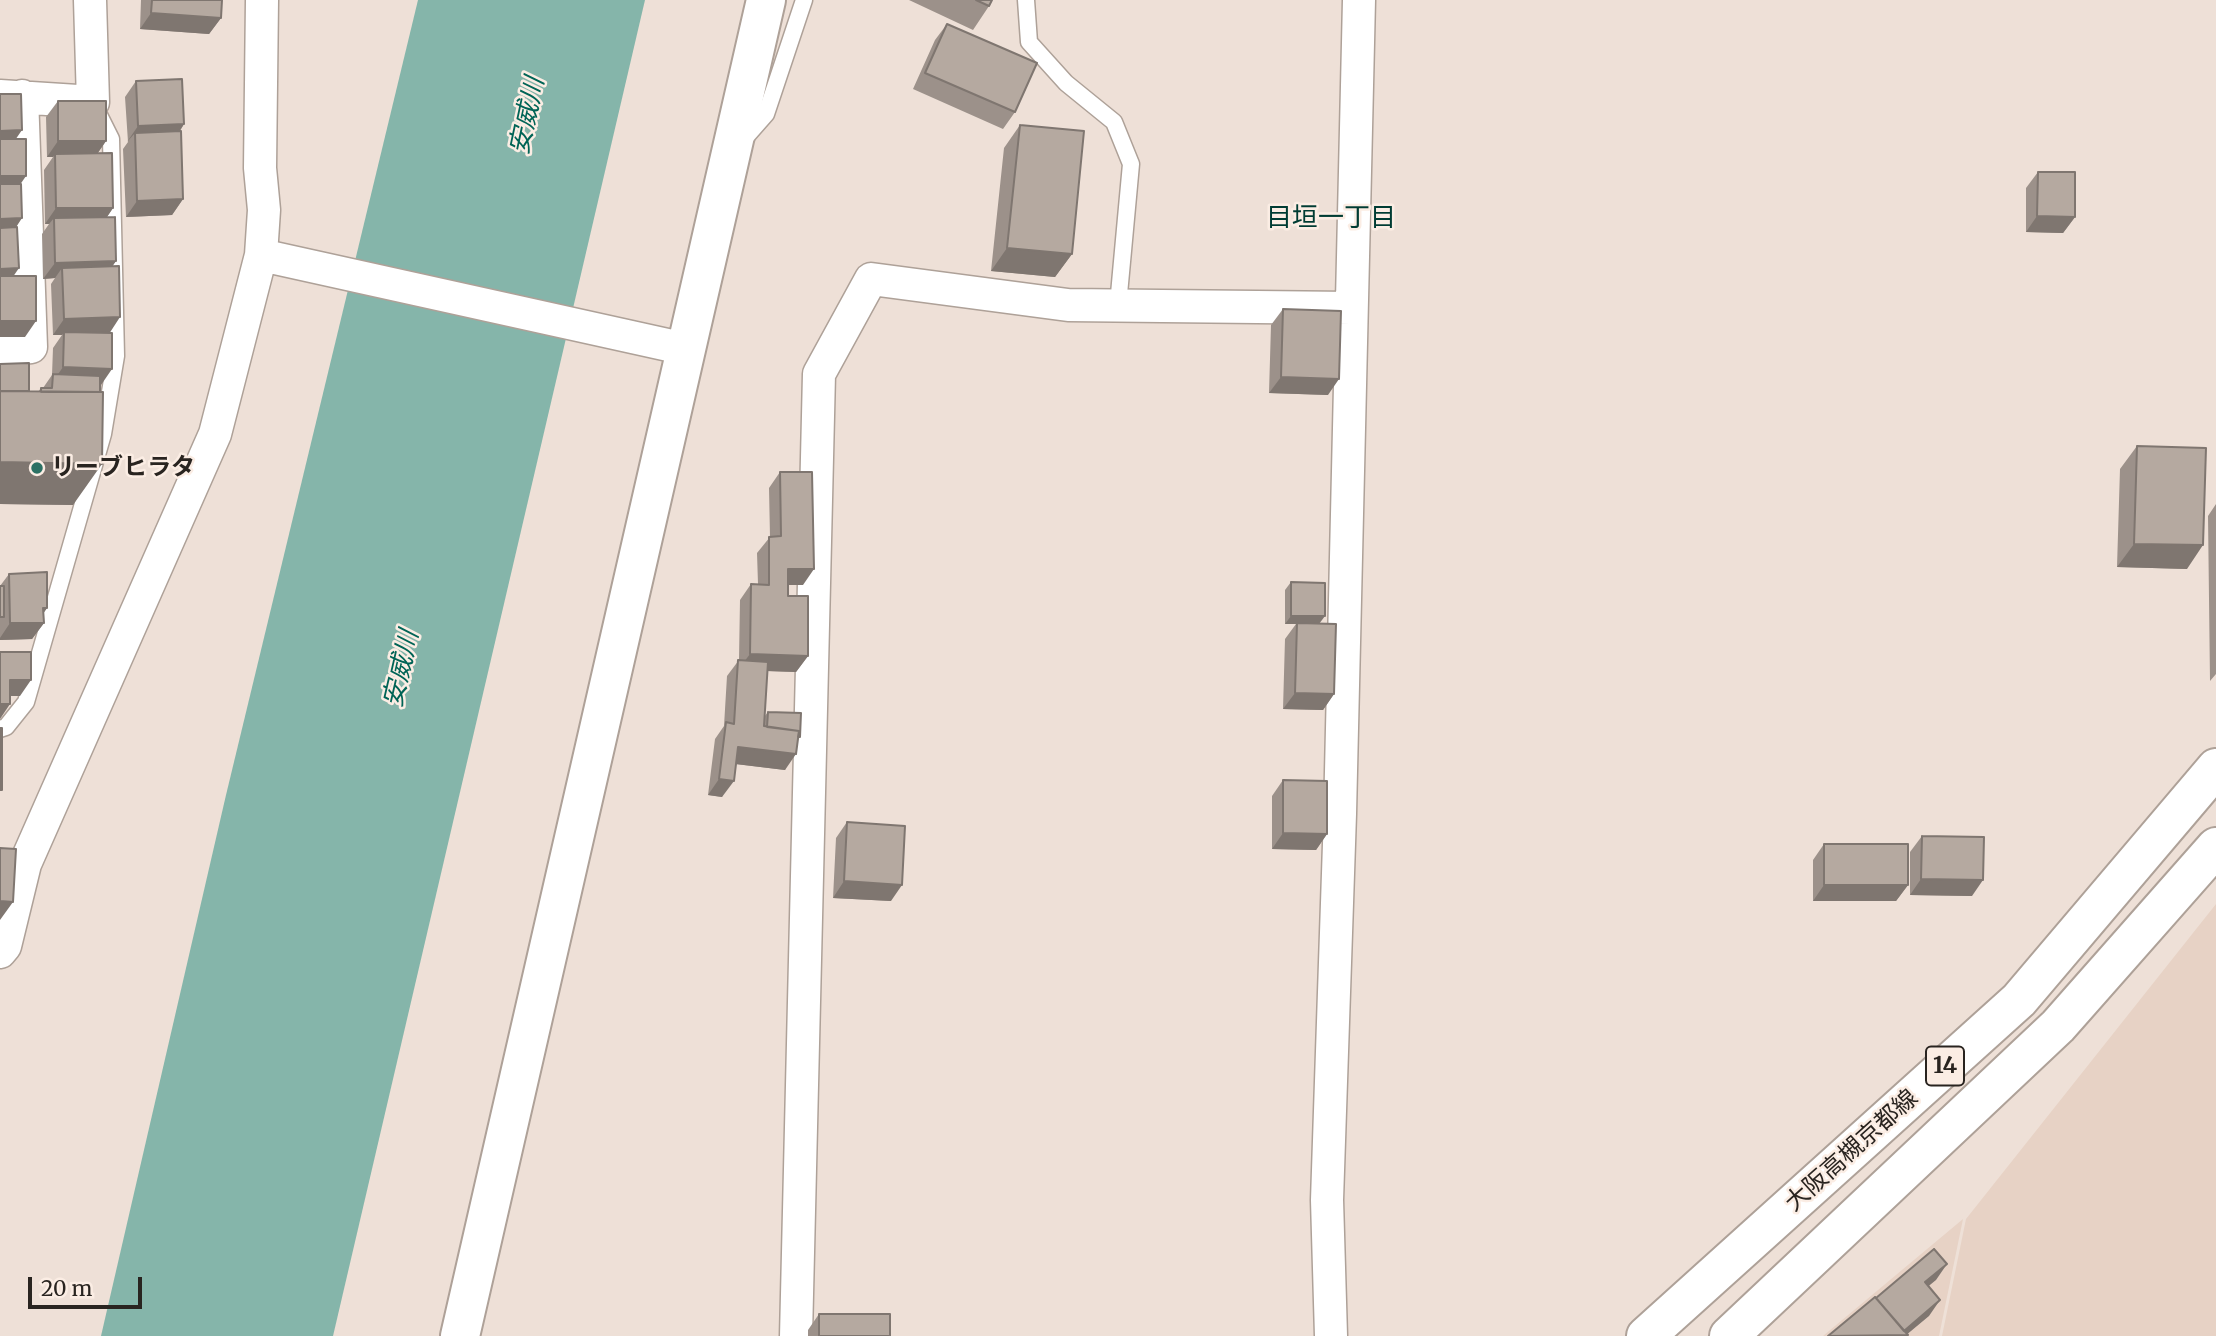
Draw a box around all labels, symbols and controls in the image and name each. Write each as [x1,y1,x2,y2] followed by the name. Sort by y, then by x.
[505,75,551,157] water label: 安威川
[1266,203,1396,235] district label: 目垣一丁目
[51,454,195,482] place label: リーブヒラタ
[29,460,45,476] marker: リーブヒラタ
[378,627,426,711] water label: 安威川
[1926,1046,1964,1086] road number: 14
[1780,1084,1924,1218] street label: 大阪高槻京都線
[32,1262,145,1306] scale bar
[41,1275,92,1302] text: 20 m

